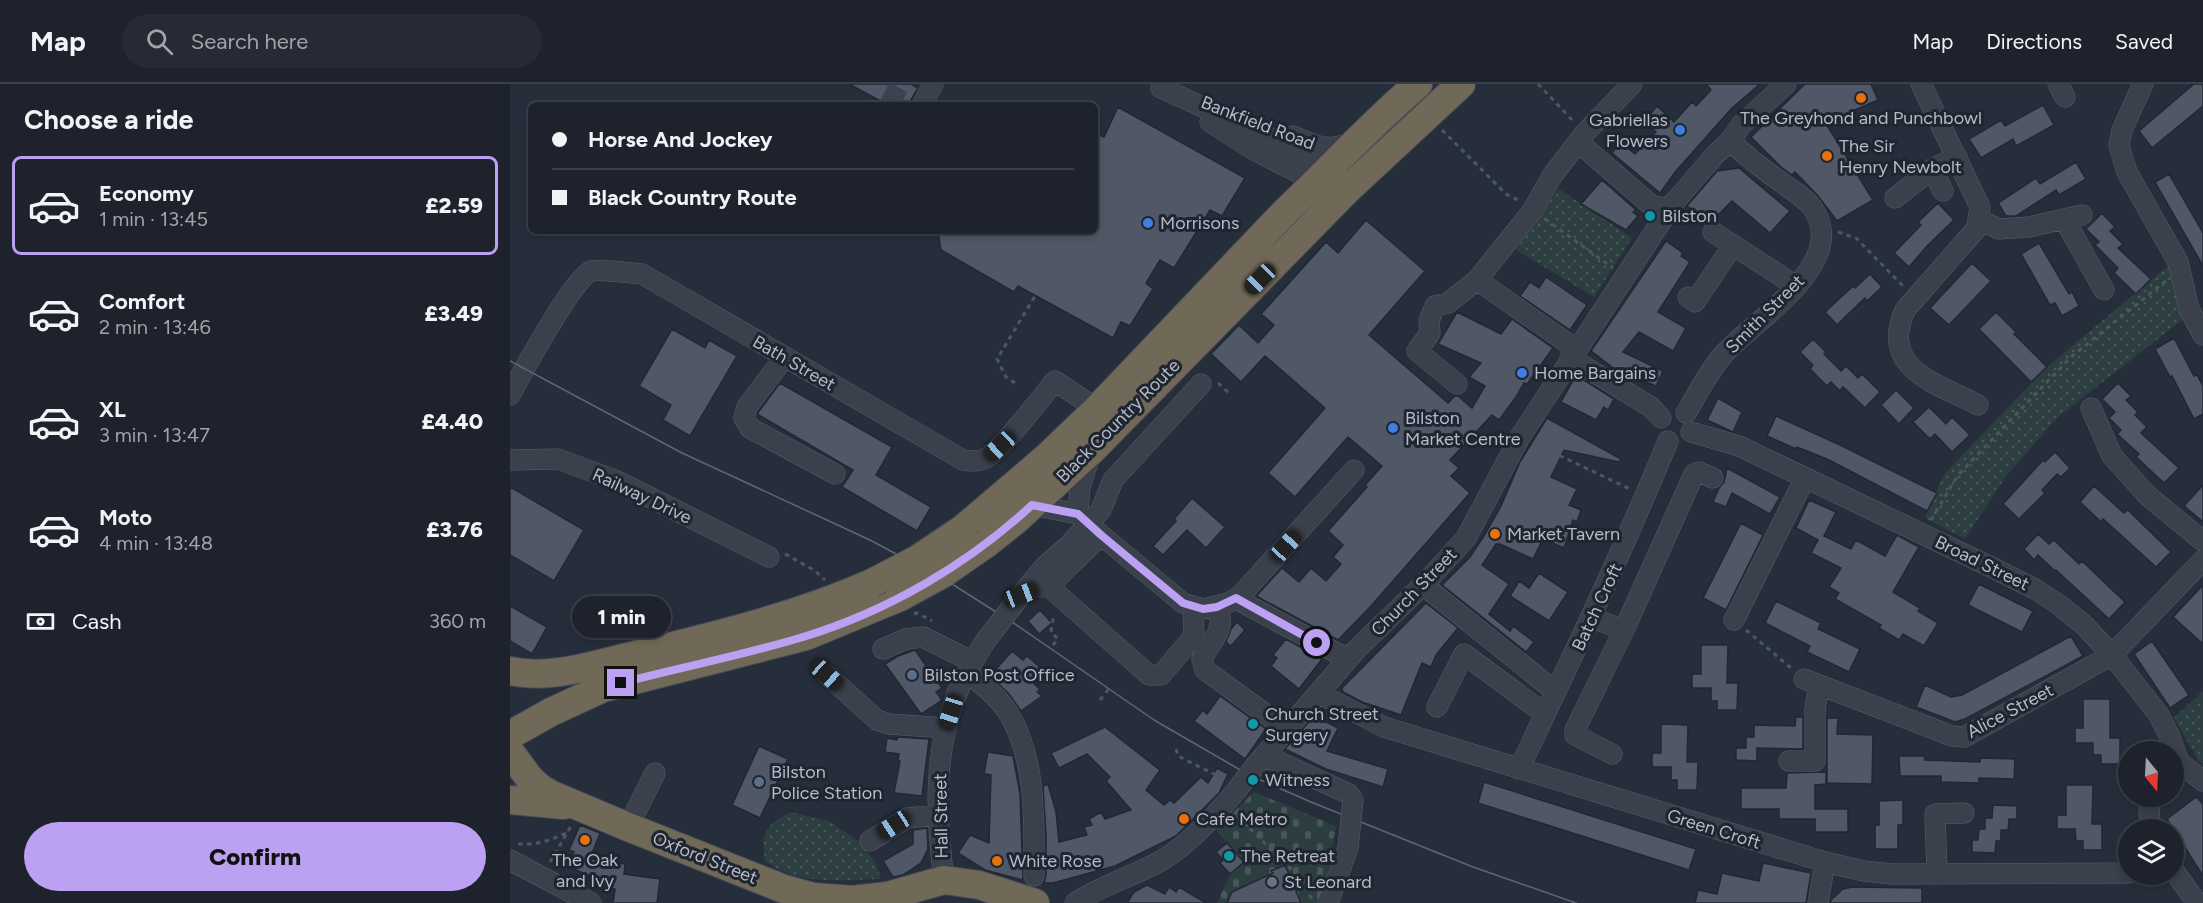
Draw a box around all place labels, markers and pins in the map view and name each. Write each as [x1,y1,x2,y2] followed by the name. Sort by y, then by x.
[1854,91,1868,105] marker: The Greyhond and Punchbowl
[1740,107,1982,129] place label: The Greyhond and Punchbowl
[1589,109,1668,152] place label: Gabriellas Flowers
[1673,123,1687,137] marker: Gabriellas Flowers
[1839,135,1962,178] place label: The Sir Henry Newbolt
[1820,149,1834,163] marker: The Sir Henry Newbolt
[1662,205,1717,227] place label: Bilston
[1643,209,1657,223] marker: Bilston
[1160,212,1239,234] place label: Morrisons
[1141,216,1155,230] marker: Morrisons
[1534,362,1656,384] place label: Home Bargains
[1515,366,1529,380] marker: Home Bargains
[1405,407,1521,450] place label: Bilston Market Centre
[1386,421,1400,435] marker: Bilston Market Centre
[1507,523,1620,545] place label: Market Tavern
[1488,527,1502,541] marker: Market Tavern
[924,664,1075,686] place label: Bilston Post Office
[905,668,919,682] marker: Bilston Post Office
[1265,703,1379,746] place label: Church Street Surgery
[1246,717,1260,731] marker: Church Street Surgery
[771,761,882,804] place label: Bilston Police Station
[1265,769,1330,791] place label: Witness
[1246,773,1260,787] marker: Witness
[752,775,766,789] marker: Bilston Police Station
[1196,808,1287,830] place label: Cafe Metro
[1177,812,1191,826] marker: Cafe Metro
[578,833,592,847] marker: The Oak and Ivy
[1241,845,1335,867] place label: The Retreat
[552,849,618,892] place label: The Oak and Ivy
[1222,849,1236,863] marker: The Retreat
[1009,850,1102,872] place label: White Rose
[990,854,1004,868] marker: White Rose
[1284,871,1372,893] place label: St Leonard
[1265,875,1279,889] marker: St Leonard

